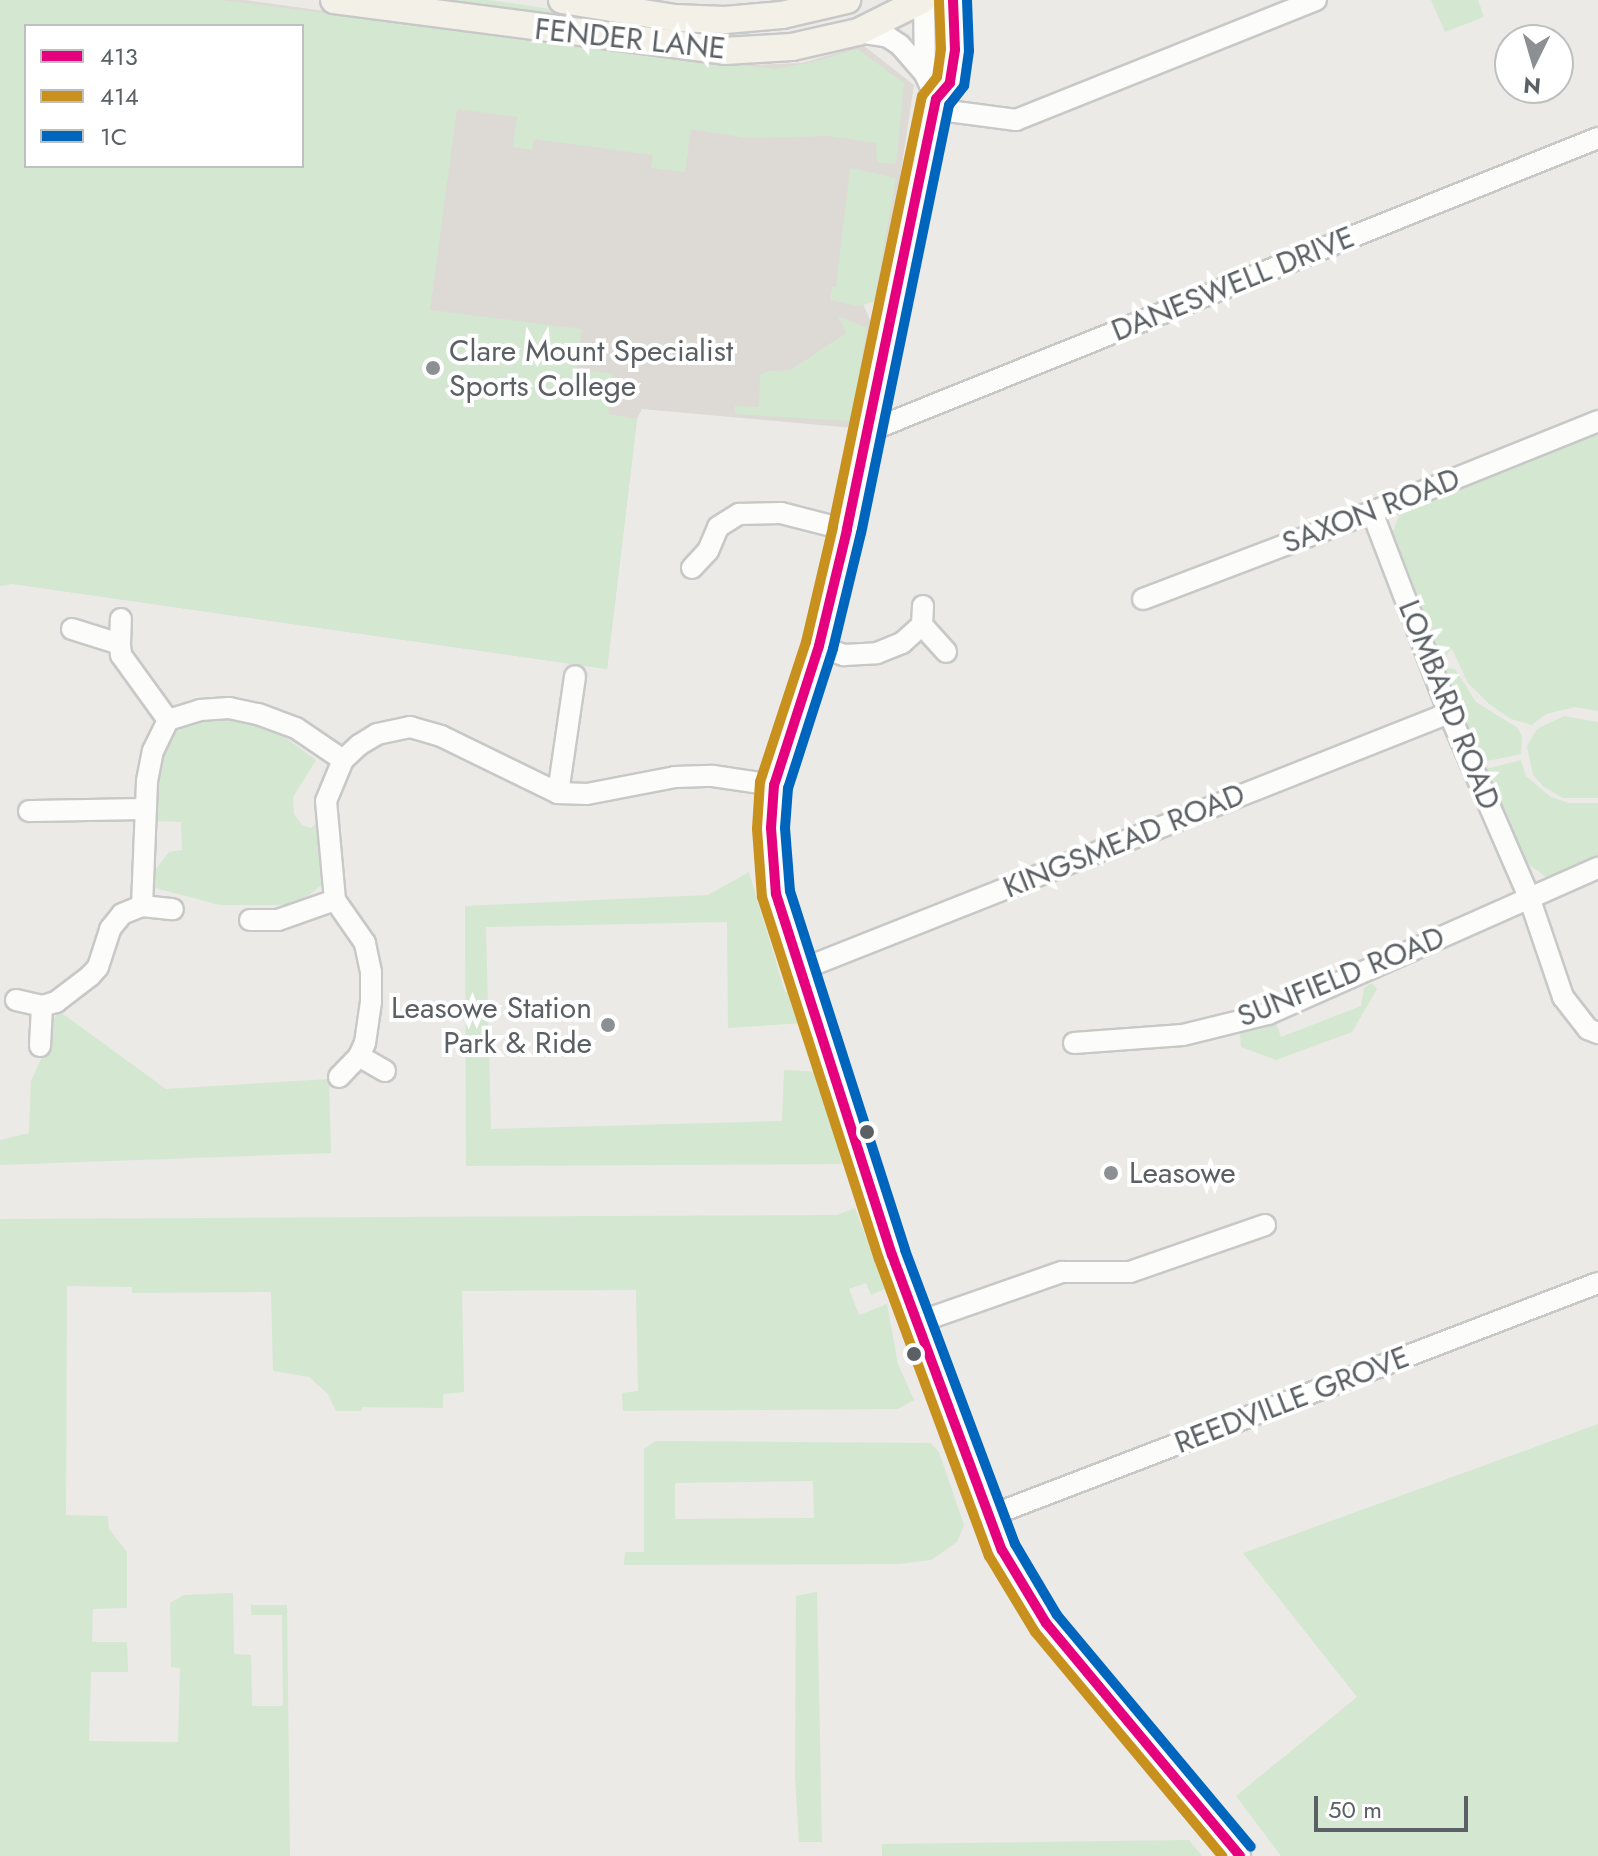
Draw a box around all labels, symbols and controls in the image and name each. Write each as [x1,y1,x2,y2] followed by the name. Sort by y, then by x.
[533,11,727,67] street label: FENDER LANE
[24,24,304,168] legend
[1494,24,1574,104] north arrow
[100,39,138,74] text: 413
[1522,69,1542,103] text: N
[100,79,139,114] text: 414
[100,119,127,154] text: 1C
[1106,219,1360,349] street label: DANESWELL DRIVE
[449,333,733,404] place label: Clare Mount Specialist Sports College
[424,359,442,377] marker: Clare Mount Specialist Sports College
[1277,461,1465,561] street label: SAXON ROAD
[1391,595,1507,815] street label: LOMBARD ROAD
[998,776,1250,906] street label: KINGSMEAD ROAD
[1232,919,1450,1035] street label: SUNFIELD ROAD
[391,990,592,1060] place label: Leasowe Station Park & Ride
[599,1016,617,1034] marker: Leasowe Station Park & Ride
[859,1124,875,1140] unlabelled marker
[1129,1155,1236,1191] place label: Leasowe
[1100,1162,1122,1184] marker: Leasowe
[1170,1339,1414,1461] street label: REEDVILLE GROVE
[906,1346,922,1362] unlabelled marker
[1318,1780,1472,1830] scale bar
[1328,1792,1382,1827] text: 50 m

